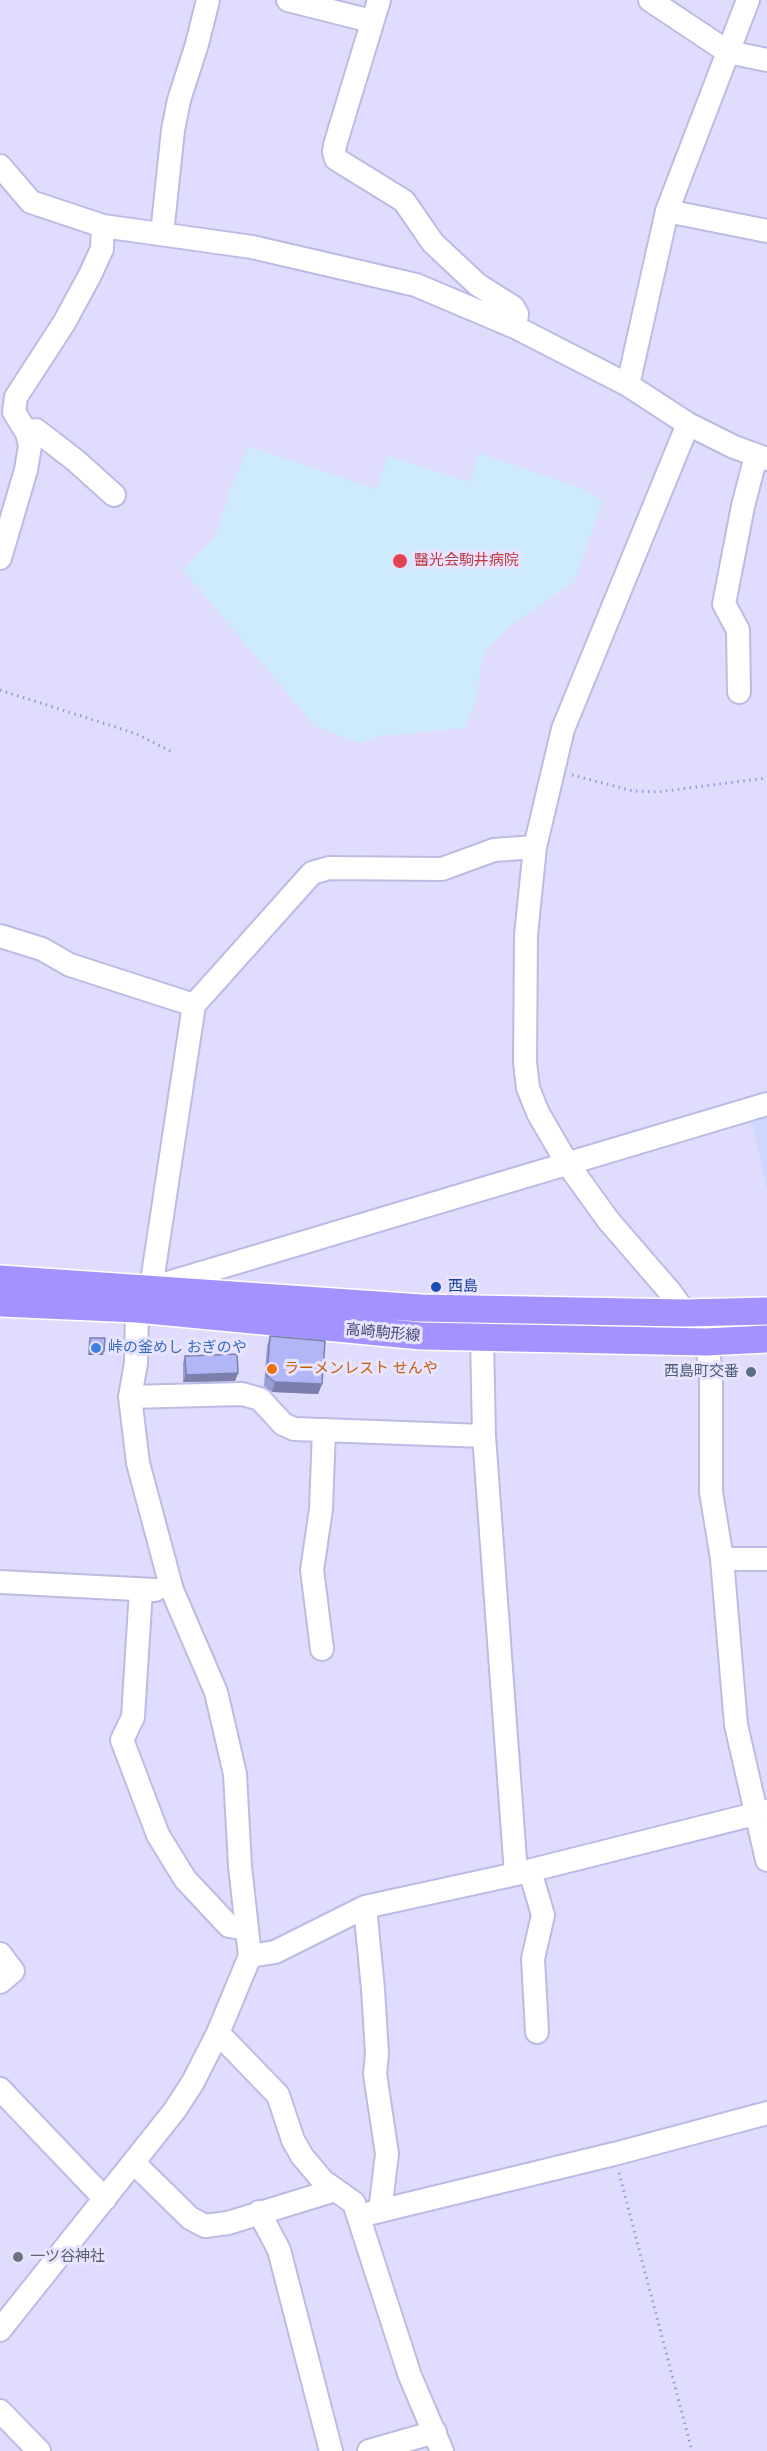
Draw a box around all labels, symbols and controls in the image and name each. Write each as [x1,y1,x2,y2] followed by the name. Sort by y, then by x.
[391,552,409,570] marker: 醫光会駒井病院
[414,552,519,570] place label: 醫光会駒井病院
[448,1278,478,1296] place label: 西島
[429,1280,443,1294] marker: 西島
[345,1321,421,1345] street label: 高崎駒形線
[108,1339,247,1357] place label: 峠の釜めし おぎのや
[89,1341,103,1355] marker: 峠の釜めし おぎのや
[284,1360,438,1378] place label: ラーメンレスト せんや
[265,1362,279,1376] marker: ラーメンレスト せんや
[664,1363,739,1381] place label: 西島町交番
[744,1365,758,1379] marker: 西島町交番
[30,2248,105,2266] place label: 一ツ谷神社
[11,2250,25,2264] marker: 一ツ谷神社

